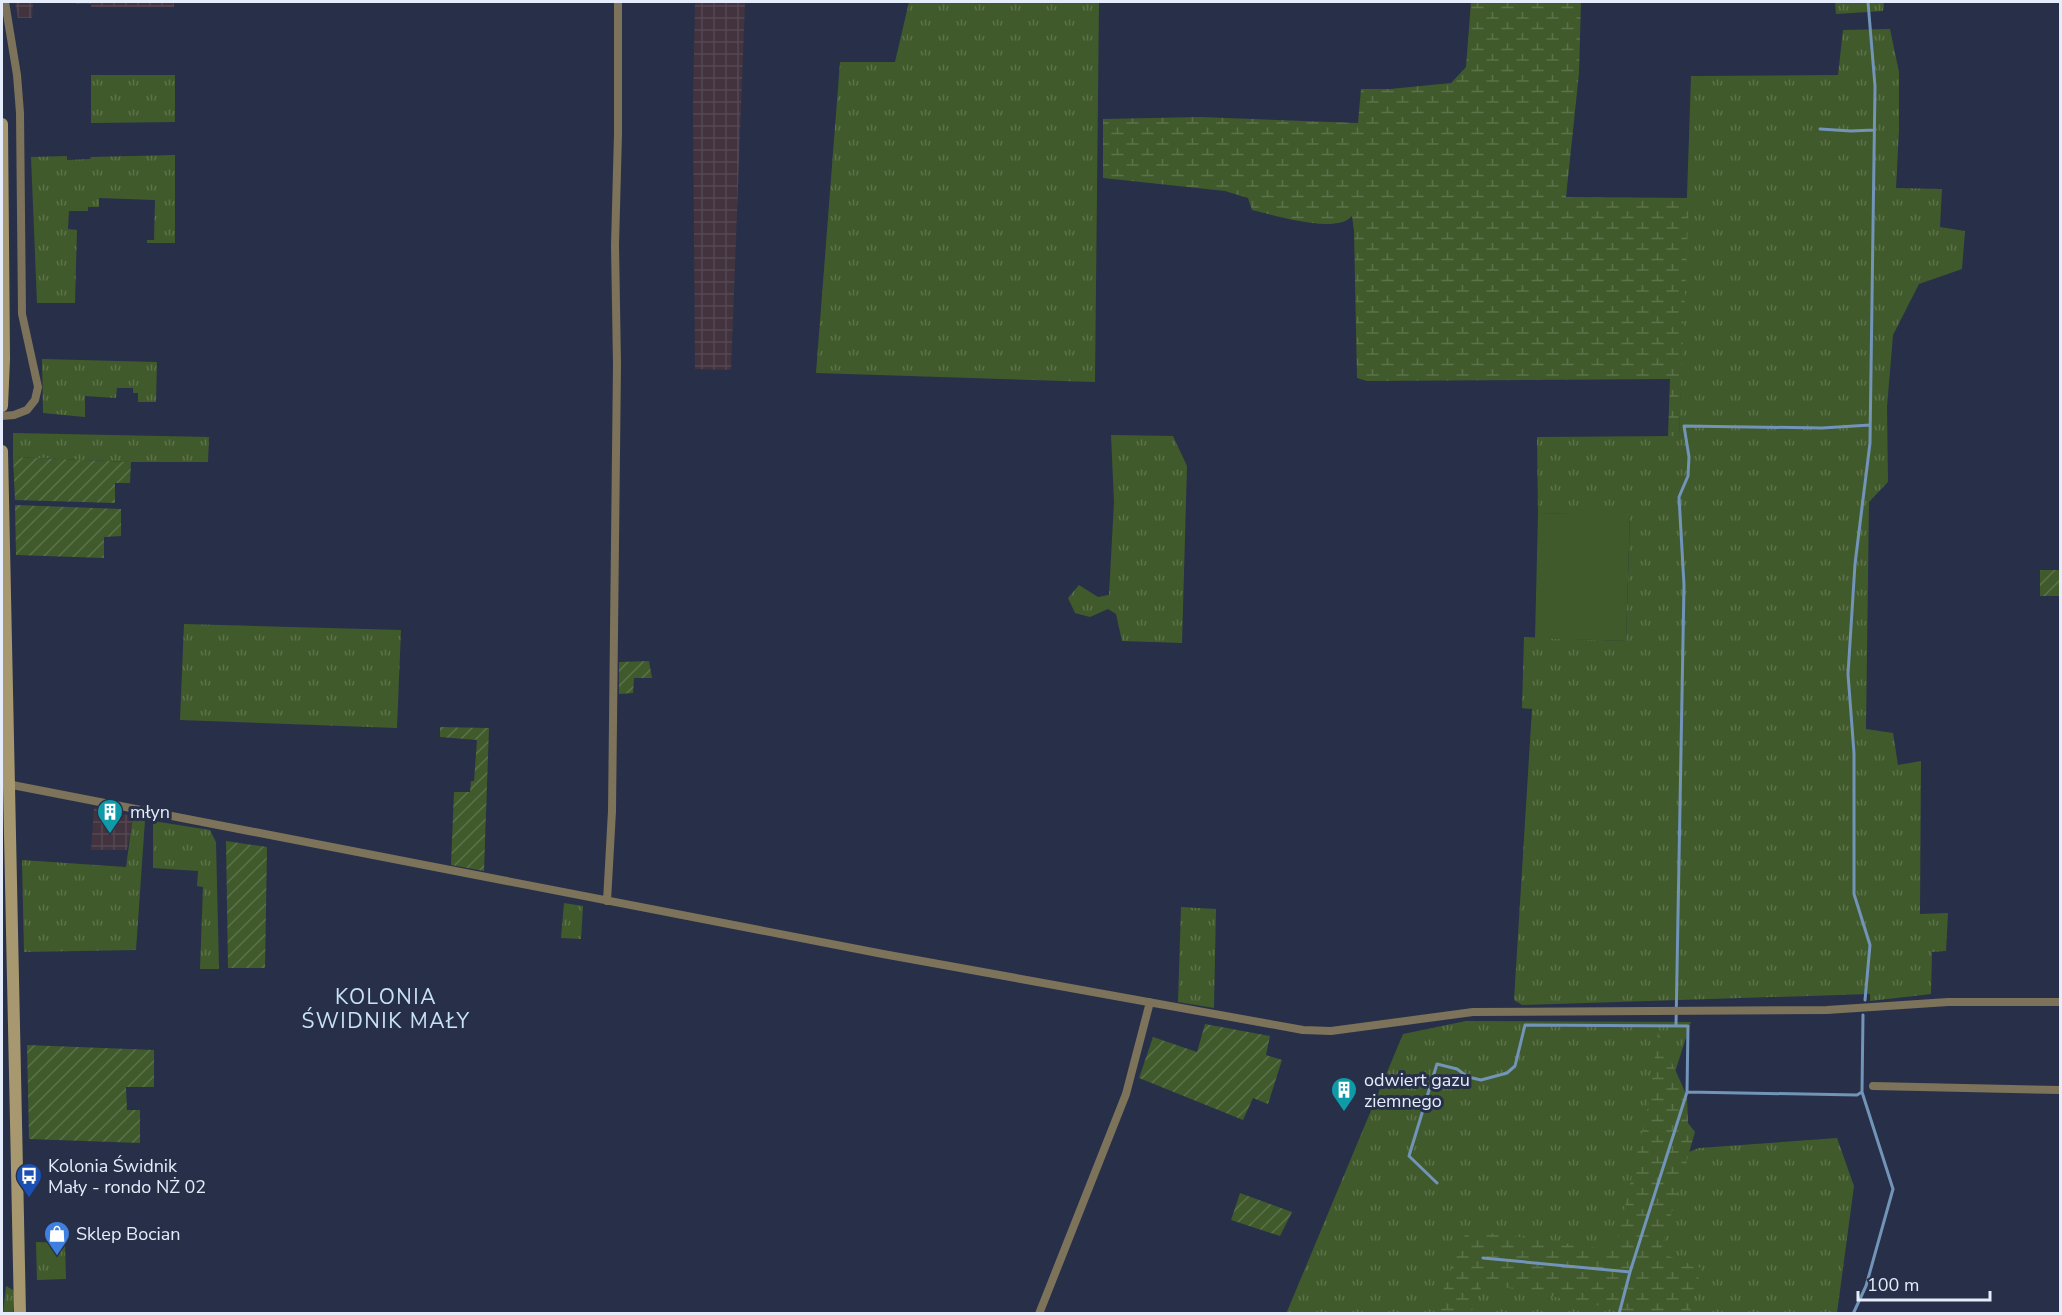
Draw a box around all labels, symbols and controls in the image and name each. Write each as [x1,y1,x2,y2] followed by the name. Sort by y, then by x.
[95,797,125,835] building icon: młyn
[130,800,170,824] place label: młyn
[302,983,470,1035] district label: KOLONIA ŚWIDNIK MAŁY
[1364,1068,1470,1113] place label: odwiert gazu ziemnego
[1329,1075,1359,1113] building icon: odwiert gazu ziemnego
[48,1154,206,1199] place label: Kolonia Świdnik Mały - rondo NŻ 02
[14,1161,44,1199] bus stop icon: Kolonia Świdnik Mały - rondo NŻ 02
[42,1219,72,1257] shop icon: Sklep Bocian
[76,1222,180,1246] place label: Sklep Bocian
[1858,1264,1990,1302] scale bar
[1867,1273,1919,1297] text: 100 m

